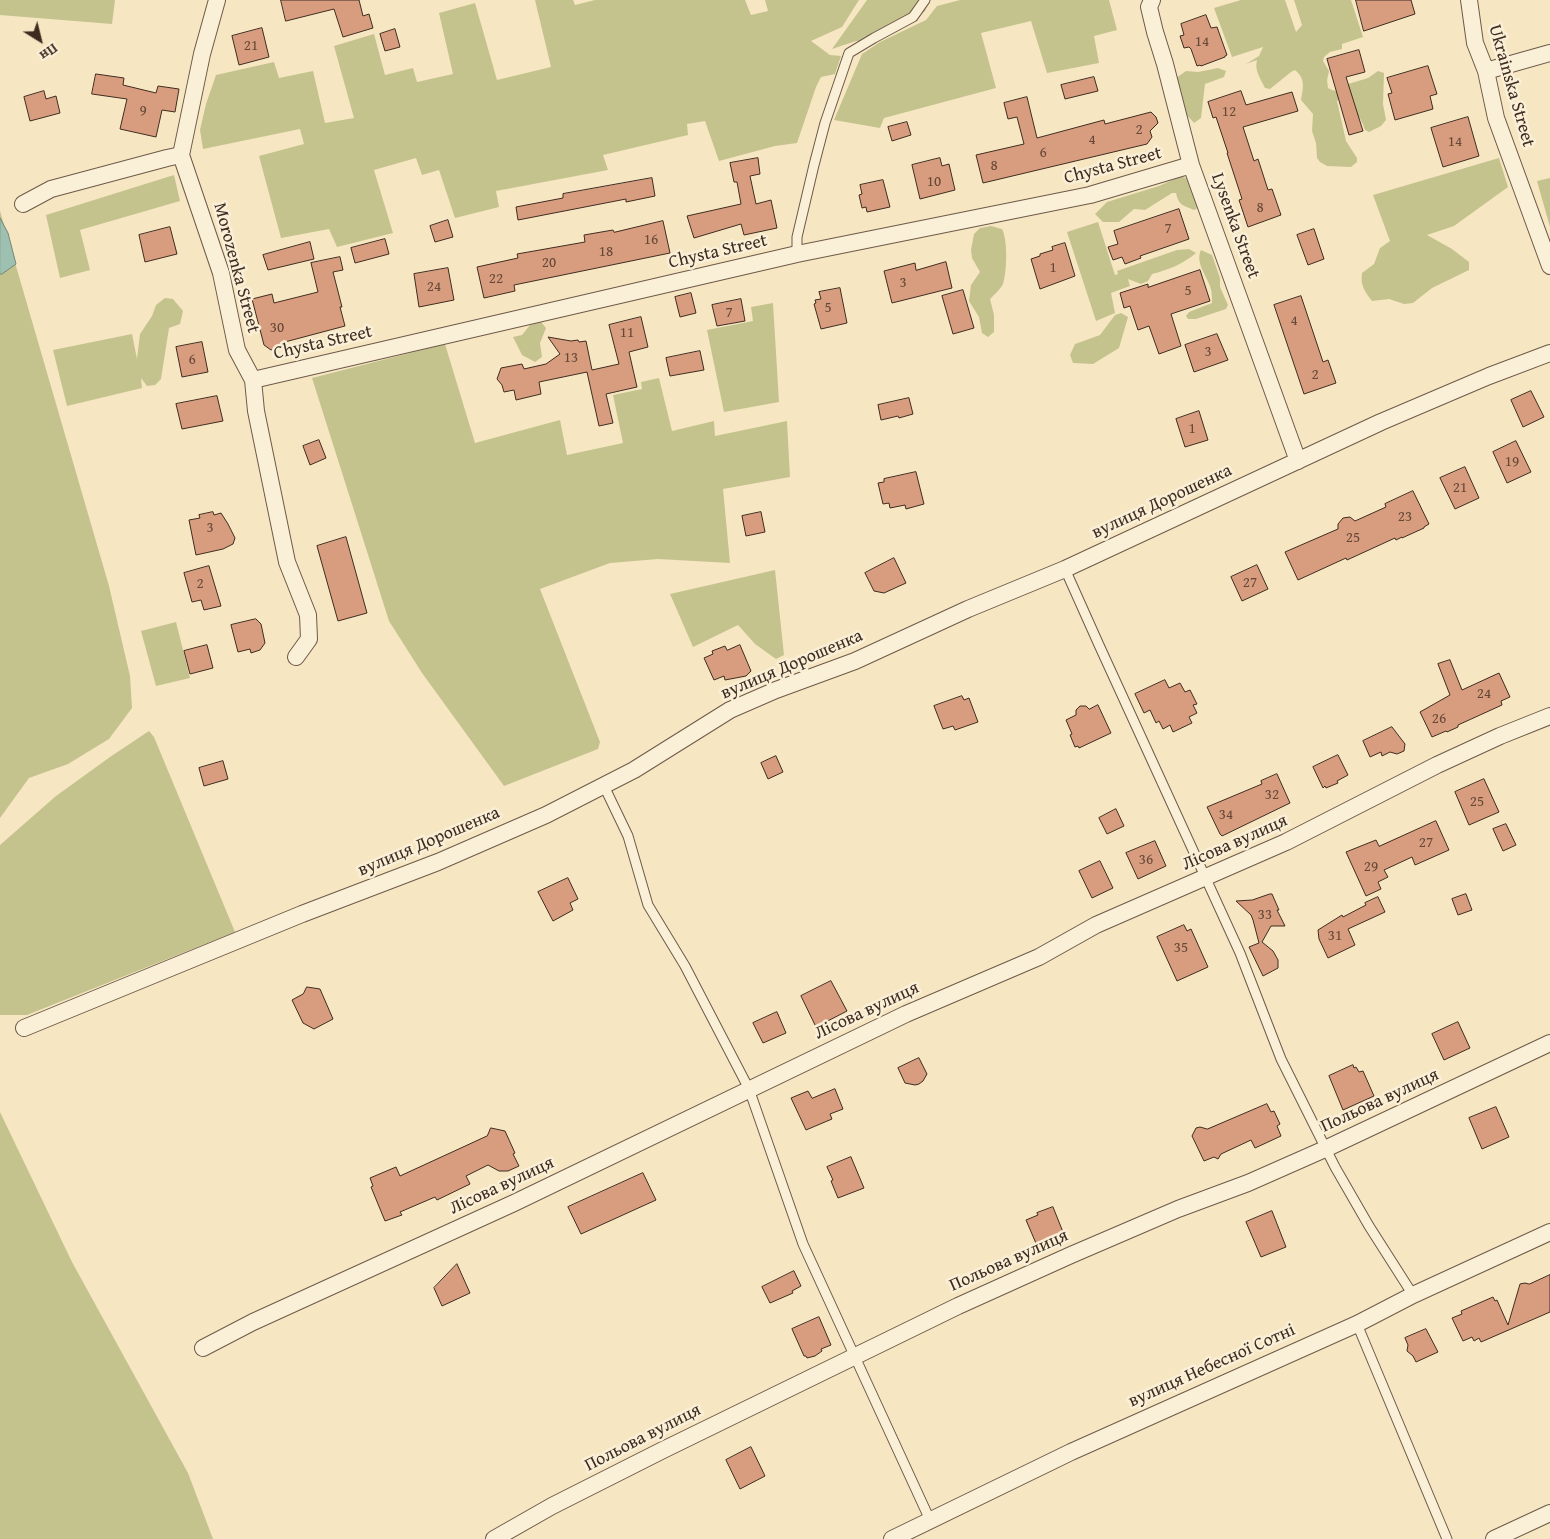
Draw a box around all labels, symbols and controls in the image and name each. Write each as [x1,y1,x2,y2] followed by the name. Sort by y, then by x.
[15,15,65,65] north arrow
[1483,22,1539,150] street label: Ukrainska Street
[1195,33,1209,51] house number: 14
[244,37,258,55] house number: 21
[36,39,62,66] text: Пн
[139,102,147,120] house number: 9
[1222,103,1236,121] house number: 12
[1135,121,1143,139] house number: 2
[1088,131,1096,149] house number: 4
[1448,133,1462,151] house number: 14
[1062,143,1164,189] street label: Chysta Street
[1039,144,1047,162] house number: 6
[990,157,998,175] house number: 8
[1206,170,1264,282] street label: Lysenka Street
[927,173,941,191] house number: 10
[1256,199,1264,217] house number: 8
[208,201,264,335] street label: Morozenka Street
[1164,220,1172,238] house number: 7
[667,230,769,274] street label: Chysta Street
[644,231,658,249] house number: 16
[599,243,613,261] house number: 18
[542,254,556,272] house number: 20
[1049,259,1057,277] house number: 1
[489,270,503,288] house number: 22
[899,274,907,292] house number: 3
[427,278,441,296] house number: 24
[1184,282,1192,300] house number: 5
[824,299,832,317] house number: 5
[725,304,733,322] house number: 7
[1290,312,1298,330] house number: 4
[270,319,284,337] house number: 30
[272,321,374,365] street label: Chysta Street
[620,324,634,342] house number: 11
[1204,343,1212,361] house number: 3
[564,349,578,367] house number: 13
[188,351,196,369] house number: 6
[1311,366,1319,384] house number: 2
[1188,420,1196,438] house number: 1
[1505,453,1519,471] house number: 19
[1089,460,1235,544] street label: вулиця Дорошенка
[1453,479,1467,497] house number: 21
[1398,508,1412,526] house number: 23
[206,519,214,537] house number: 3
[1346,529,1360,547] house number: 25
[1243,574,1257,592] house number: 27
[196,575,204,593] house number: 2
[718,625,866,705] street label: вулиця Дорошенка
[1477,685,1491,703] house number: 24
[1432,710,1446,728] house number: 26
[1265,786,1279,804] house number: 32
[1470,793,1484,811] house number: 25
[355,802,503,882] street label: вулиця Дорошенка
[1219,806,1233,824] house number: 34
[1179,810,1291,876] street label: Лісова вулиця
[1419,834,1433,852] house number: 27
[1139,851,1153,869] house number: 36
[1364,858,1378,876] house number: 29
[1258,906,1272,924] house number: 33
[1328,927,1342,945] house number: 31
[1174,939,1188,957] house number: 35
[811,977,923,1045] street label: Лісова вулиця
[1318,1064,1442,1138] street label: Польова вулиця
[446,1152,558,1220] street label: Лісова вулиця
[946,1225,1072,1297] street label: Польова вулиця
[1125,1319,1299,1413] street label: вулиця Небесної Сотні
[581,1399,705,1477] street label: Польова вулиця

